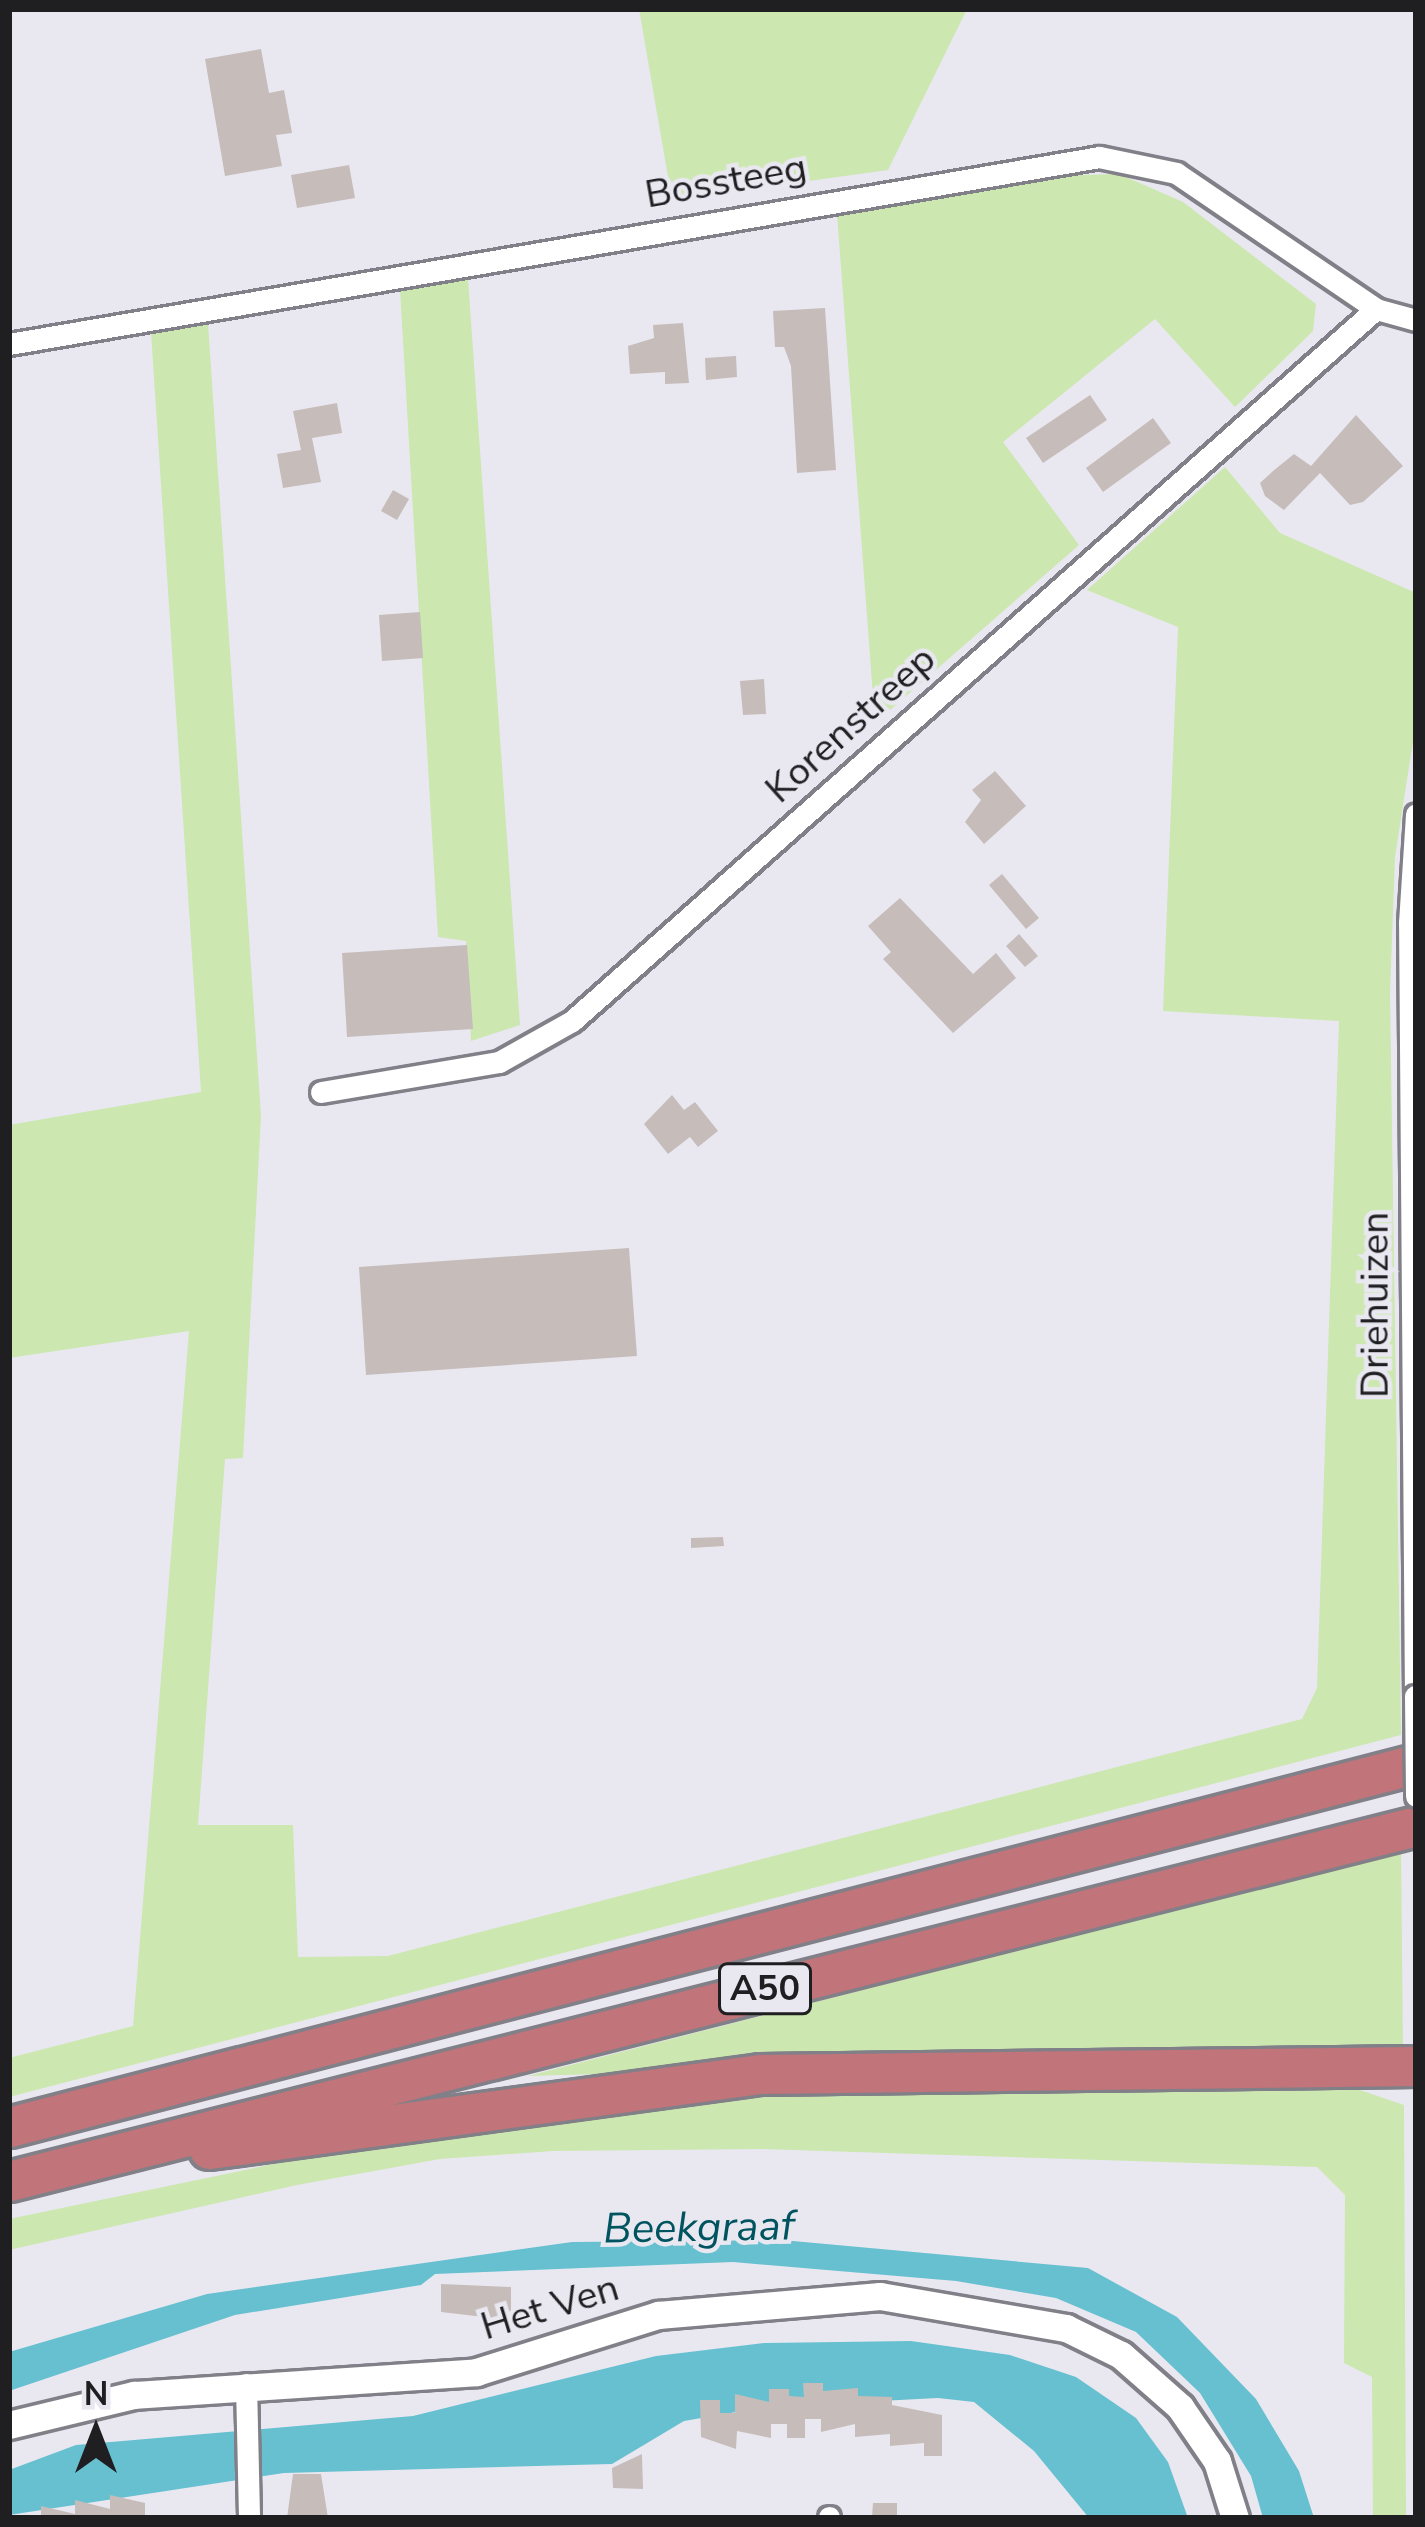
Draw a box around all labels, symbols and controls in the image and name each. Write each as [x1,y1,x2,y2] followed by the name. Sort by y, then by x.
[642,145,810,219] street label: Bossteeg
[756,637,946,813] street label: Korenstreep
[1353,1212,1399,1398] street label: Driehuizen
[717,1959,813,2019] road number: A50
[603,2201,795,2255] water label: Beekgraaf
[475,2265,625,2351] street label: Het Ven
[36,2371,156,2491] north arrow
[84,2372,108,2417] text: N

